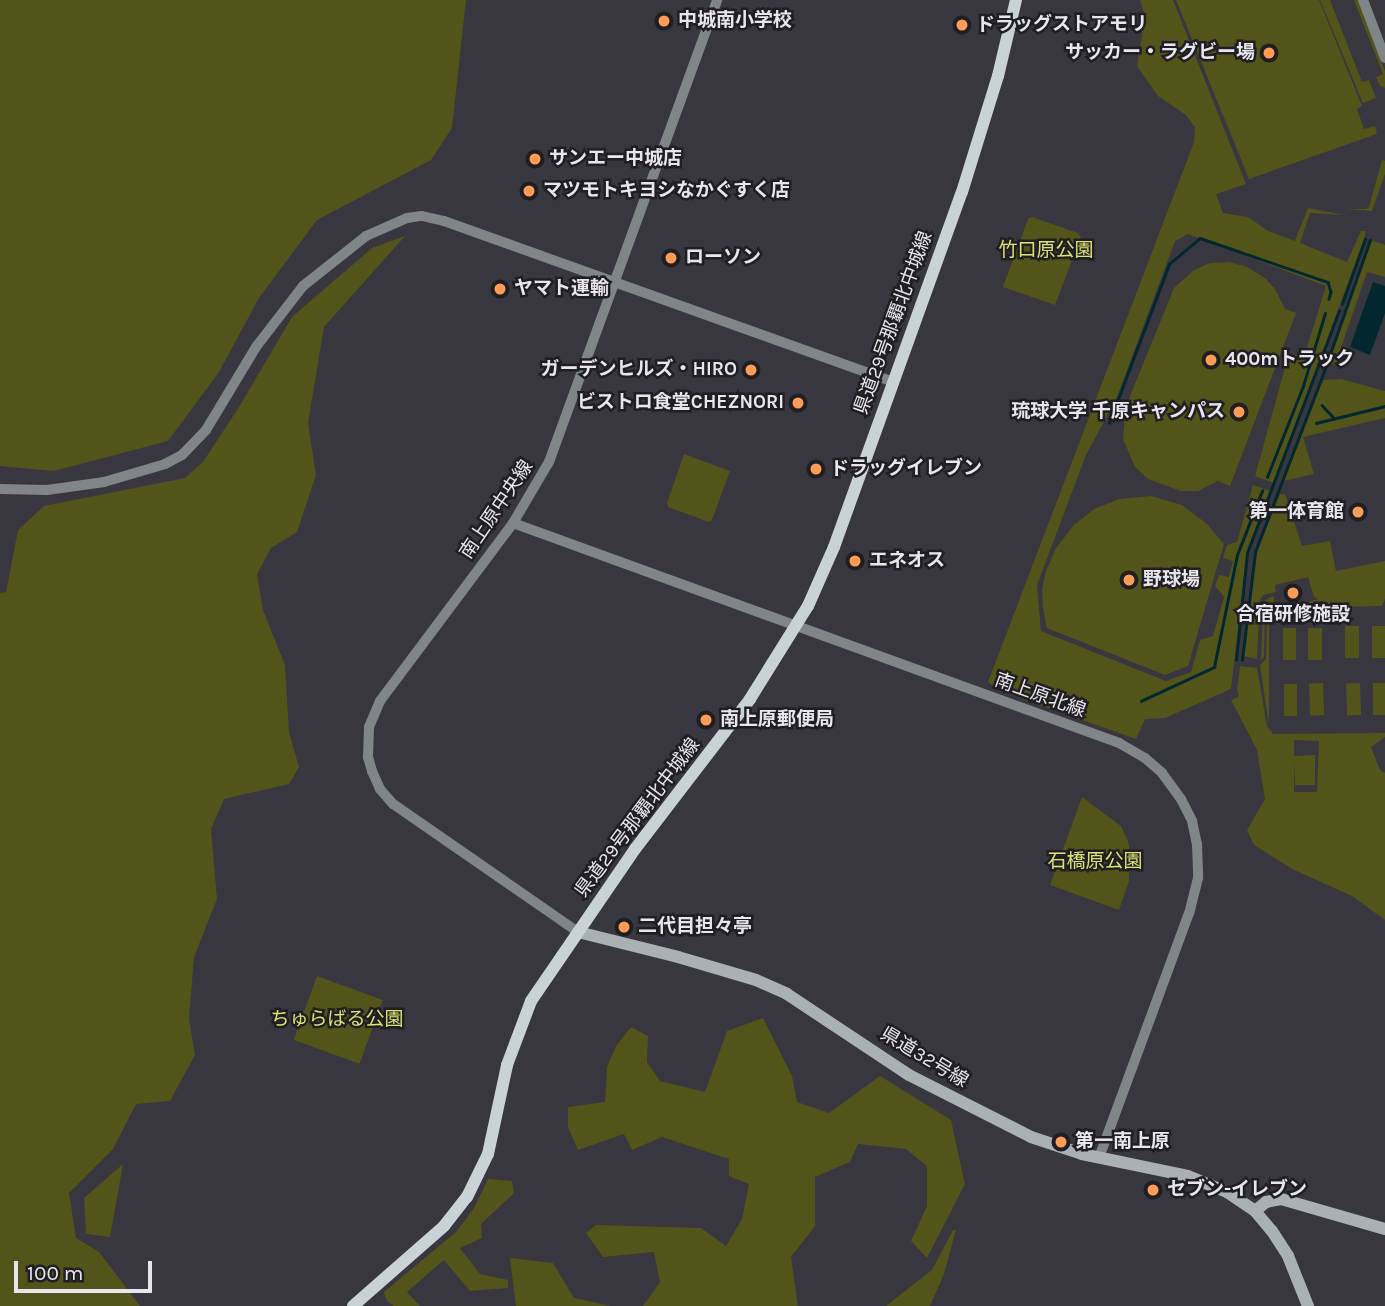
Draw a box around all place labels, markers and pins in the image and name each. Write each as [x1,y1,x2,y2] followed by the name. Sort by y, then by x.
[678,10,792,32] place label: 中城南小学校
[656,13,672,29] marker: 中城南小学校
[976,14,1147,36] place label: ドラッグストアモリ
[954,17,970,33] marker: ドラッグストアモリ
[1065,42,1255,64] place label: サッカー・ラグビー場
[1261,45,1277,61] marker: サッカー・ラグビー場
[549,148,682,170] place label: サンエー中城店
[527,151,543,167] marker: サンエー中城店
[543,180,790,202] place label: マツモトキヨシなかぐすく店
[521,183,537,199] marker: マツモトキヨシなかぐすく店
[685,247,761,269] place label: ローソン
[663,250,679,266] marker: ローソン
[514,278,609,300] place label: ヤマト運輸
[492,281,508,297] marker: ヤマト運輸
[1225,349,1354,371] place label: 400mトラック
[1203,352,1219,368] marker: 400mトラック
[541,359,737,381] place label: ガーデンヒルズ・HIRO
[743,362,759,378] marker: ガーデンヒルズ・HIRO
[577,392,784,414] place label: ビストロ食堂CHEZNORI
[790,395,806,411] marker: ビストロ食堂CHEZNORI
[1011,401,1225,423] place label: 琉球大学 千原キャンパス
[1231,404,1247,420] marker: 琉球大学 千原キャンパス
[830,458,982,480] place label: ドラッグイレブン
[808,461,824,477] marker: ドラッグイレブン
[1249,501,1344,523] place label: 第一体育館
[1350,504,1366,520] marker: 第一体育館
[869,550,945,572] place label: エネオス
[847,553,863,569] marker: エネオス
[1143,569,1200,591] place label: 野球場
[1121,572,1137,588] marker: 野球場
[1285,585,1301,601] marker: 合宿研修施設
[1236,604,1350,626] place label: 合宿研修施設
[720,709,834,731] place label: 南上原郵便局
[698,712,714,728] marker: 南上原郵便局
[638,916,752,938] place label: 二代目担々亭
[616,919,632,935] marker: 二代目担々亭
[1075,1131,1170,1153] place label: 第一南上原
[1053,1134,1069,1150] marker: 第一南上原
[1167,1179,1307,1201] place label: セブン-イレブン
[1145,1182,1161,1198] marker: セブン-イレブン

